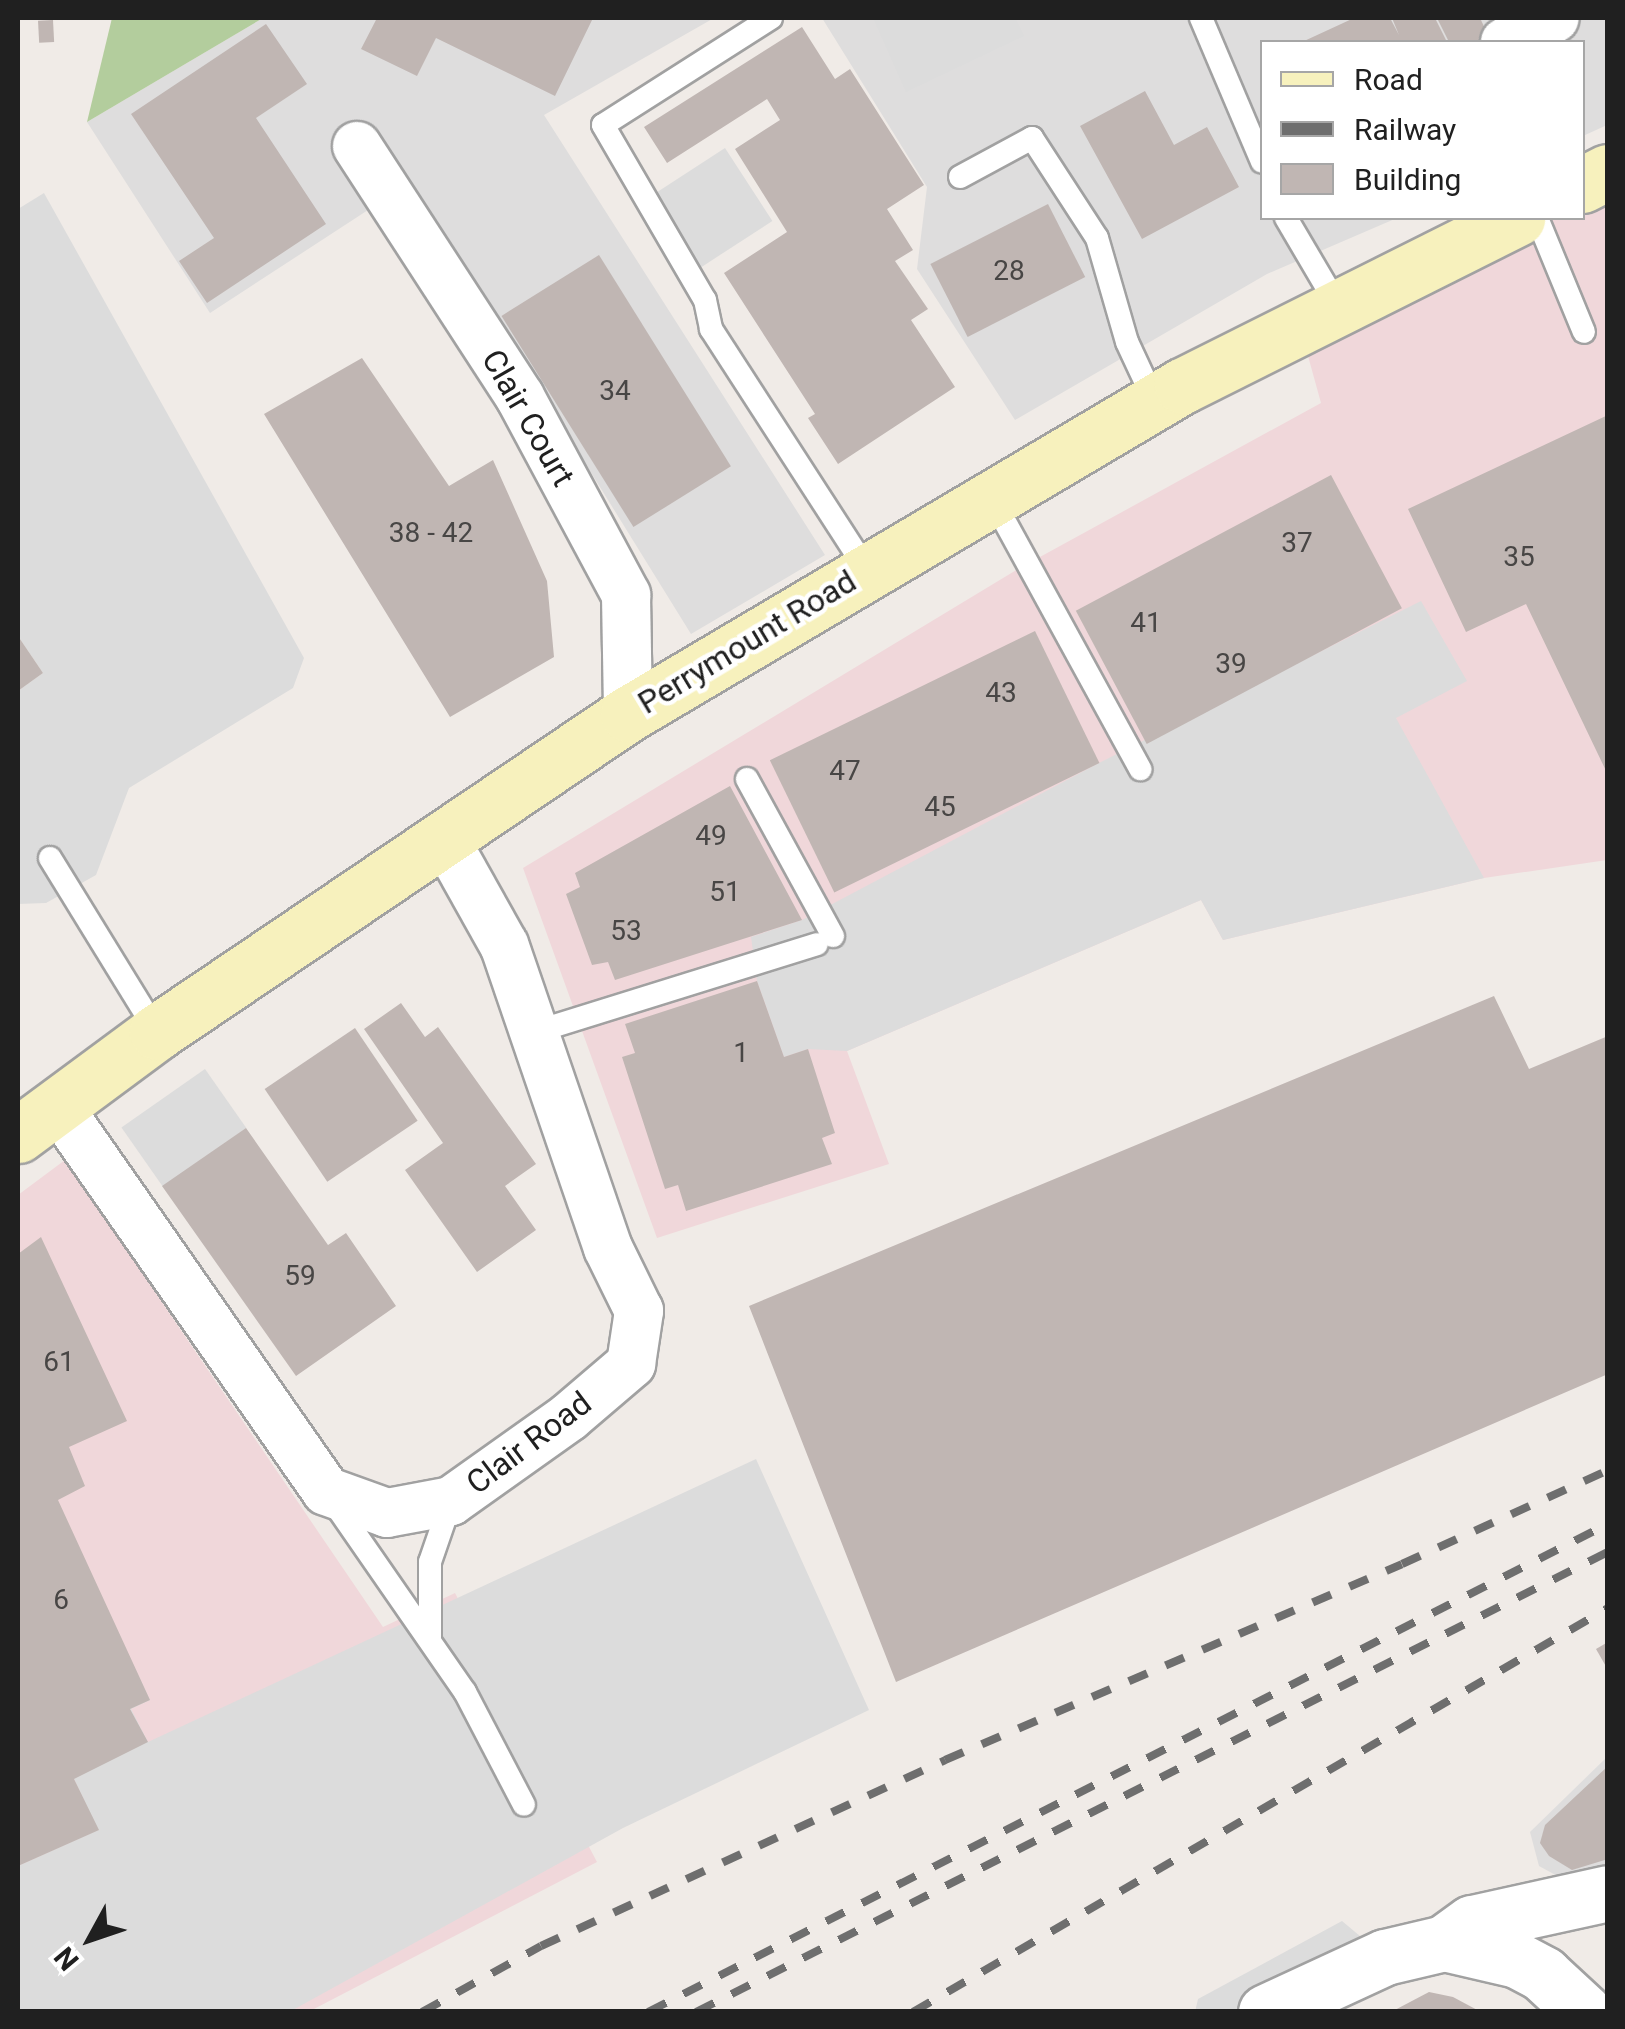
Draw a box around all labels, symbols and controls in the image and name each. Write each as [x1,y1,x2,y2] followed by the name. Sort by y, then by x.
[1260,40,1585,220] legend
[1354,62,1423,97] text: Road
[1354,112,1456,147] text: Railway
[1354,162,1461,197] text: Building
[993,254,1025,288] house number: 28
[474,343,582,493] street label: Clair Court
[599,374,631,408] house number: 34
[389,516,473,550] house number: 38 - 42
[1281,526,1313,560] house number: 37
[1503,540,1535,574] house number: 35
[631,562,863,722] street label: Perrymount Road
[1130,606,1162,640] house number: 41
[1215,647,1247,681] house number: 39
[985,676,1017,710] house number: 43
[829,754,861,788] house number: 47
[924,790,956,824] house number: 45
[695,819,727,853] house number: 49
[709,875,741,909] house number: 51
[610,914,642,948] house number: 53
[733,1036,749,1070] house number: 1
[284,1259,316,1293] house number: 59
[43,1345,75,1379] house number: 61
[459,1384,599,1502] street label: Clair Road
[53,1583,69,1617] house number: 6
[40,1889,140,1989] north arrow
[48,1940,86,1977] text: N

